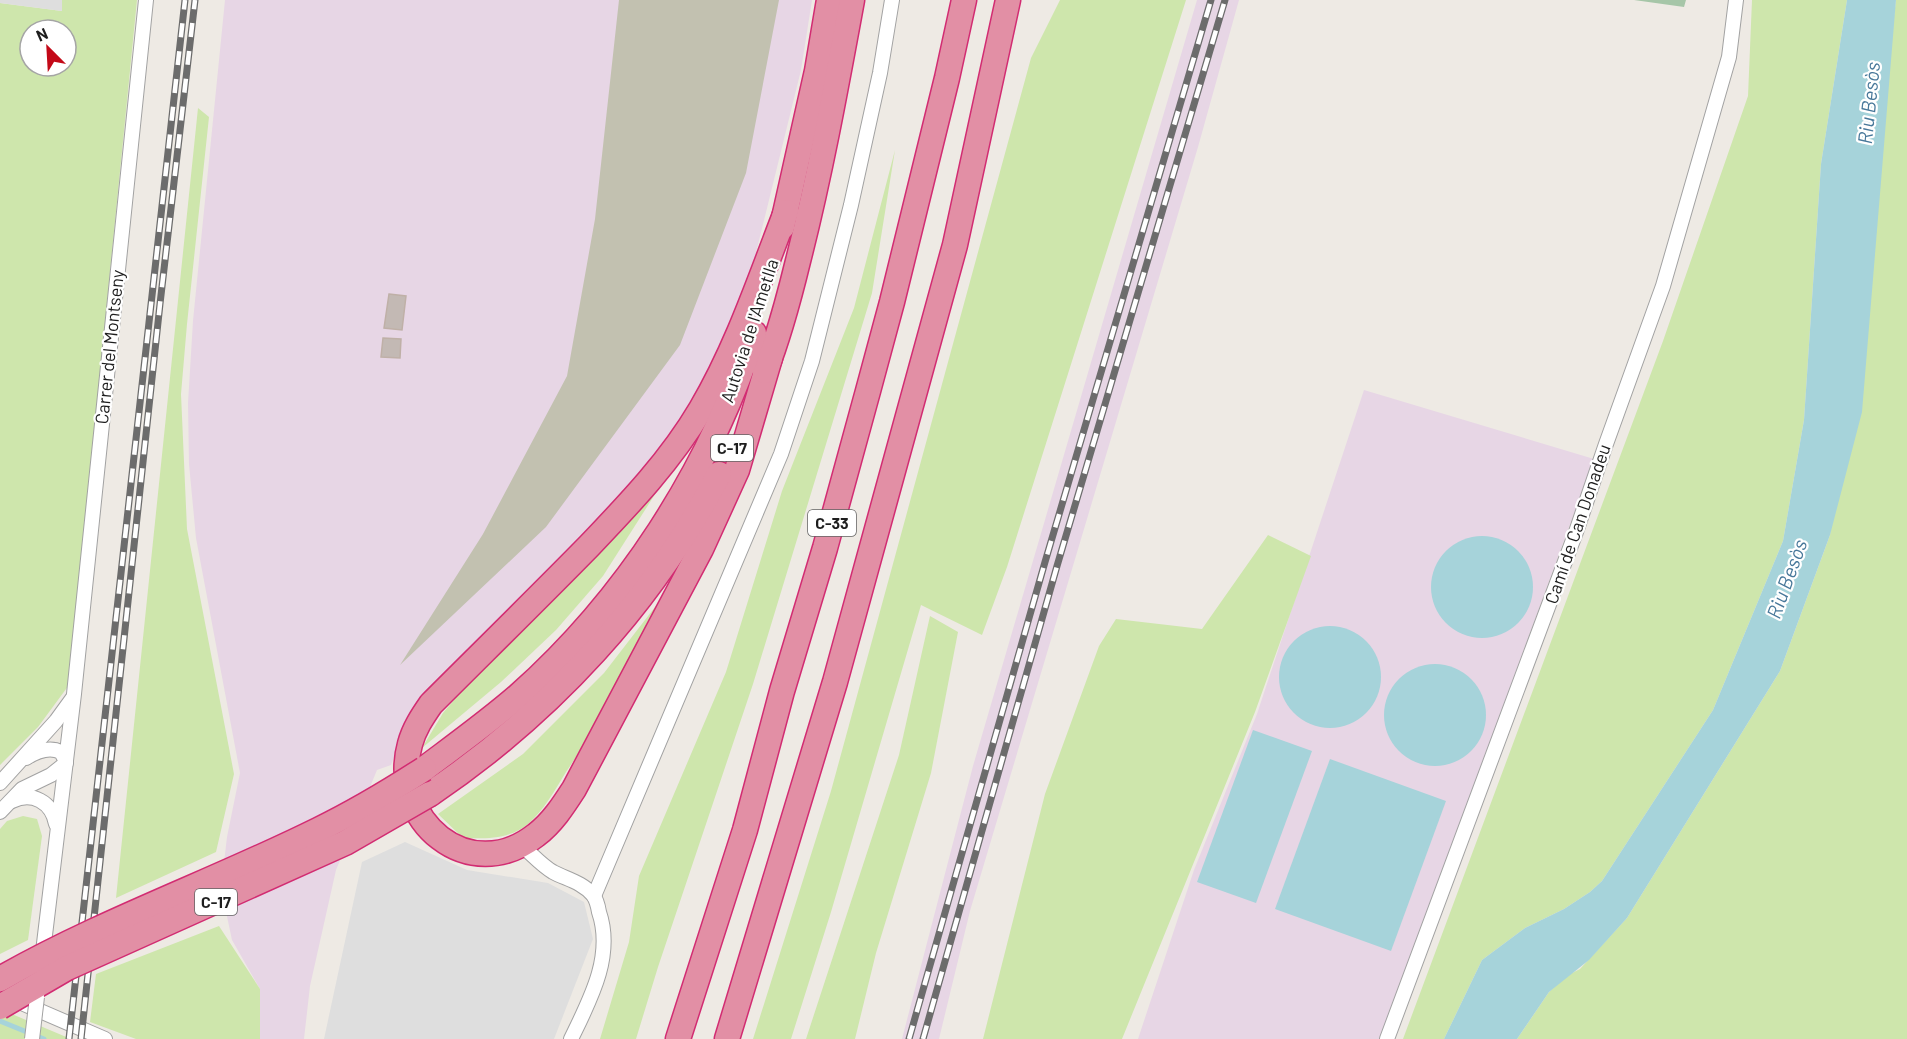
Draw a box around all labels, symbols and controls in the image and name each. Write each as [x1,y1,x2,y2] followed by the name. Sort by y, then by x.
[18,18,78,78] north arrow
[33,23,50,45] text: N
[1852,61,1884,145] water label: Riu Besòs
[715,256,783,405] street label: Autovia de l'Ametlla
[90,269,128,425] street label: Carrer del Montseny
[711,435,753,461] road number: C-17
[1539,441,1615,606] street label: Camí de Can Donadeu
[808,510,856,536] road number: C-33
[1761,536,1811,622] water label: Riu Besòs
[195,889,237,915] road number: C-17

